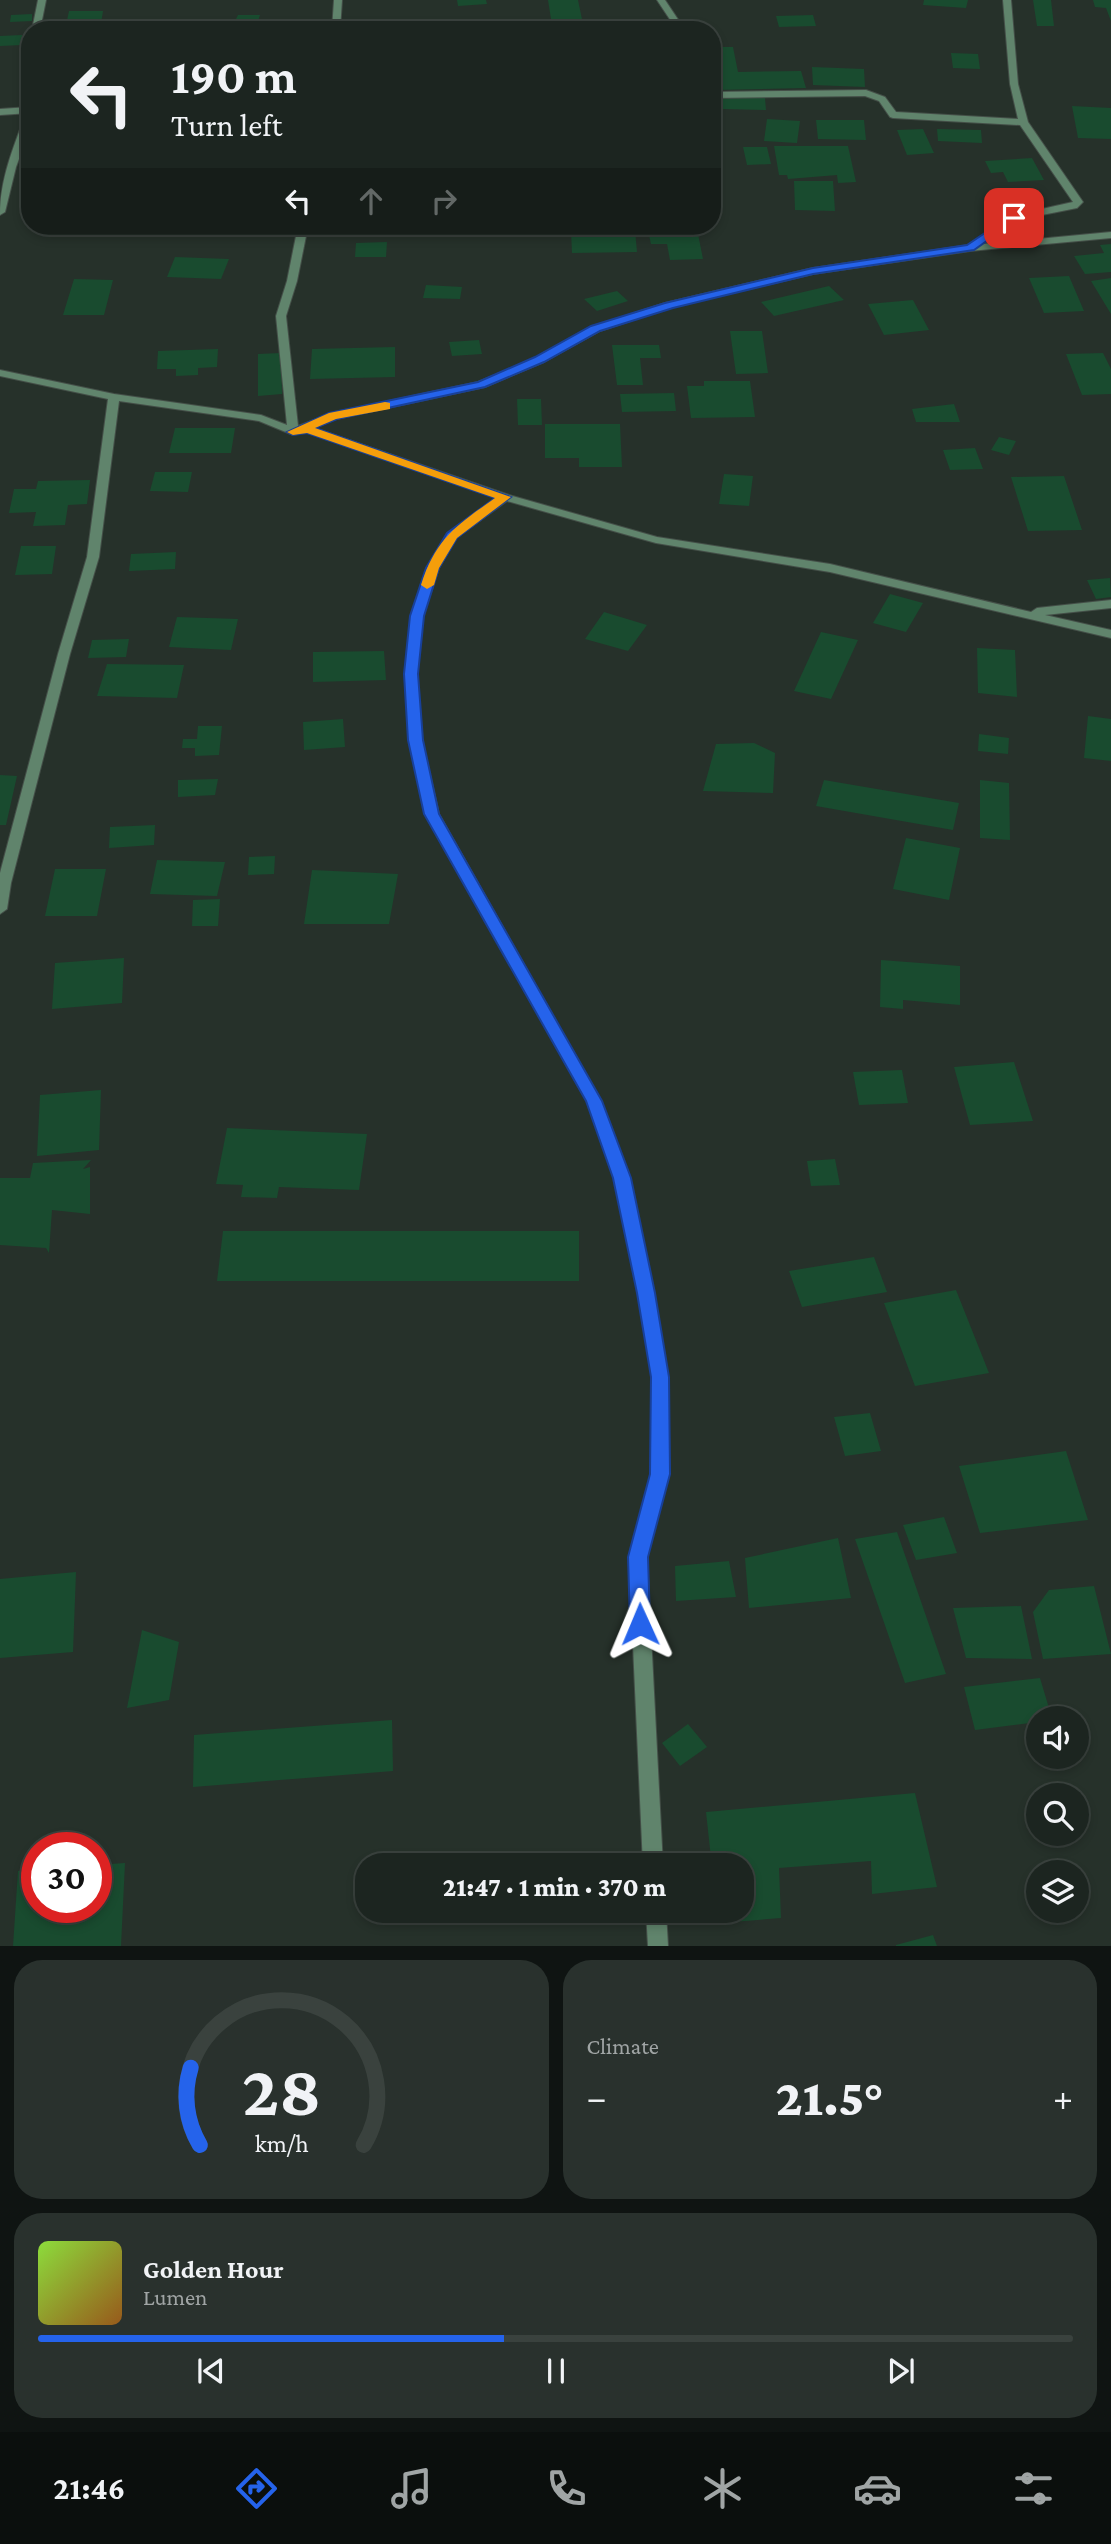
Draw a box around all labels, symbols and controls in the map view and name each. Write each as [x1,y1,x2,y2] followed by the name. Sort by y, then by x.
[56,49,147,140] icon: left
[171,49,297,104] text: 190 m
[171,107,282,143] text: Turn left
[279,182,317,220] icon: left
[352,182,390,220] icon: ahead
[425,182,463,220] icon: right
[984,188,1044,248] pin
[995,199,1033,237] icon: arrive
[603,1587,677,1661] position arrow
[1026,1706,1089,1923] map controls
[1026,1706,1089,1769] button: sound
[1026,1783,1089,1846] button: search
[21,1832,112,1923] speed limit sign: 30
[1026,1860,1089,1923] button: layers
[443,1873,666,1902] text: 21:47 · 1 min · 370 m
[587,2033,659,2059] text: Climate
[242,2051,321,2132] text: 28
[776,2068,884,2126] text: 21.5°
[587,2076,607,2118] text: −
[1053,2076,1073,2118] text: +
[254,2130,308,2157] text: km/h
[143,2255,284,2284] text: Golden Hour
[143,2284,207,2310] text: Lumen
[192,2352,230,2390] icon: previous
[537,2352,575,2390] icon: pause
[882,2352,920,2390] icon: next
[232,2464,281,2513] icon: directions
[387,2464,436,2513] icon: music
[542,2464,591,2513] icon: phone
[698,2464,747,2513] icon: climate
[853,2464,902,2513] icon: car
[1009,2464,1058,2513] icon: filters
[53,2470,125,2506] text: 21:46

